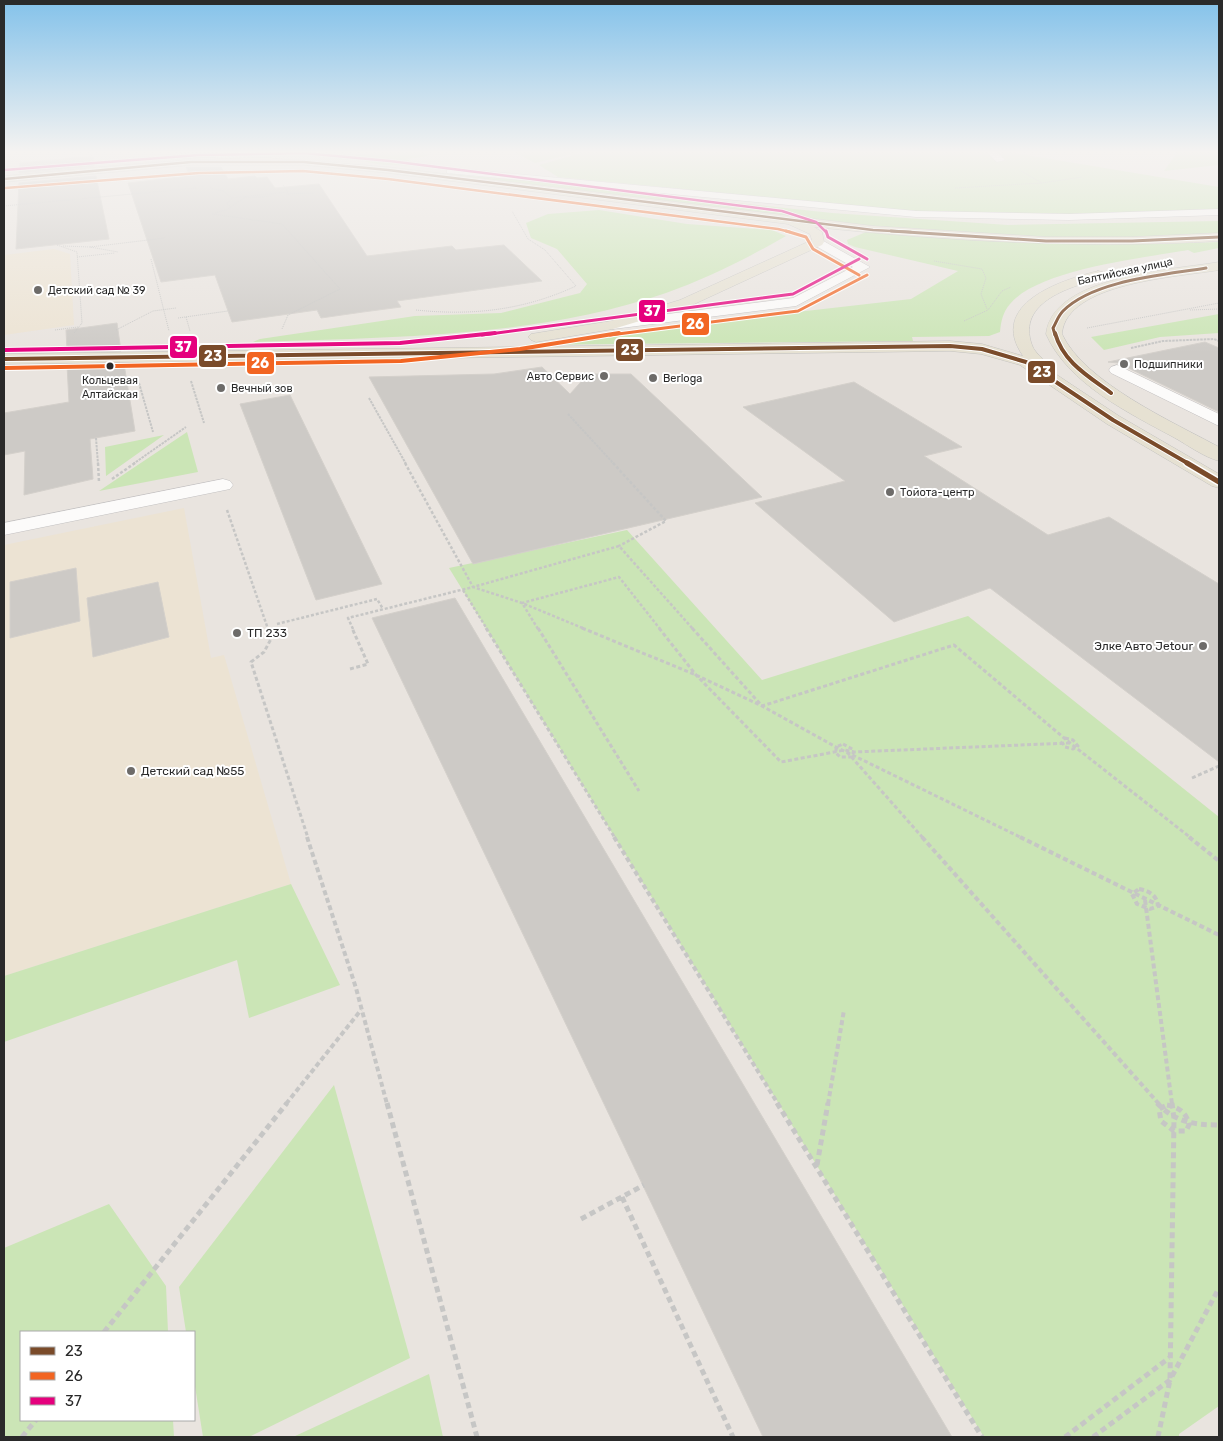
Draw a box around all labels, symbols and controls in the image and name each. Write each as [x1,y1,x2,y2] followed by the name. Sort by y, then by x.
[1076,255,1174,288] street label: Балтийская улица
[32,284,44,296] marker: Детский сад № 39
[48,284,146,297] place label: Детский сад № 39
[638,299,666,323] line badge: 37
[643,303,661,320] text: 37
[681,312,710,336] line badge: 26
[686,316,704,333] text: 26
[169,335,198,359] line badge: 37
[615,338,644,362] line badge: 23
[174,339,192,356] text: 37
[621,342,639,359] text: 23
[198,344,227,368] line badge: 23
[204,348,222,365] text: 23
[246,351,275,375] line badge: 26
[251,355,269,372] text: 26
[1118,358,1130,370] marker: Подшипники
[1134,358,1203,371] place label: Подшипники
[1027,360,1056,384] line badge: 23
[105,361,115,371] marker: Кольцевая Алтайская
[1033,364,1051,381] text: 23
[527,370,594,383] place label: Авто Сервис
[598,370,610,382] marker: Авто Сервис
[647,372,659,384] marker: Berloga
[663,372,702,385] place label: Berloga
[82,374,138,401] place label: Кольцевая Алтайская
[215,382,227,394] marker: Вечный зов
[231,382,293,395] place label: Вечный зов
[884,486,896,498] marker: Тойота-центр
[900,486,975,499] place label: Тойота-центр
[247,626,287,640] place label: ТП 233
[231,627,243,639] marker: ТП 233
[1094,639,1193,653] place label: Элке Авто Jetour
[1197,640,1209,652] marker: Элке Авто Jetour
[141,764,245,778] place label: Детский сад №55
[125,765,137,777] marker: Детский сад №55
[20,1331,195,1421] legend
[65,1342,83,1360] text: 23
[65,1367,83,1385] text: 26
[65,1392,82,1410] text: 37

